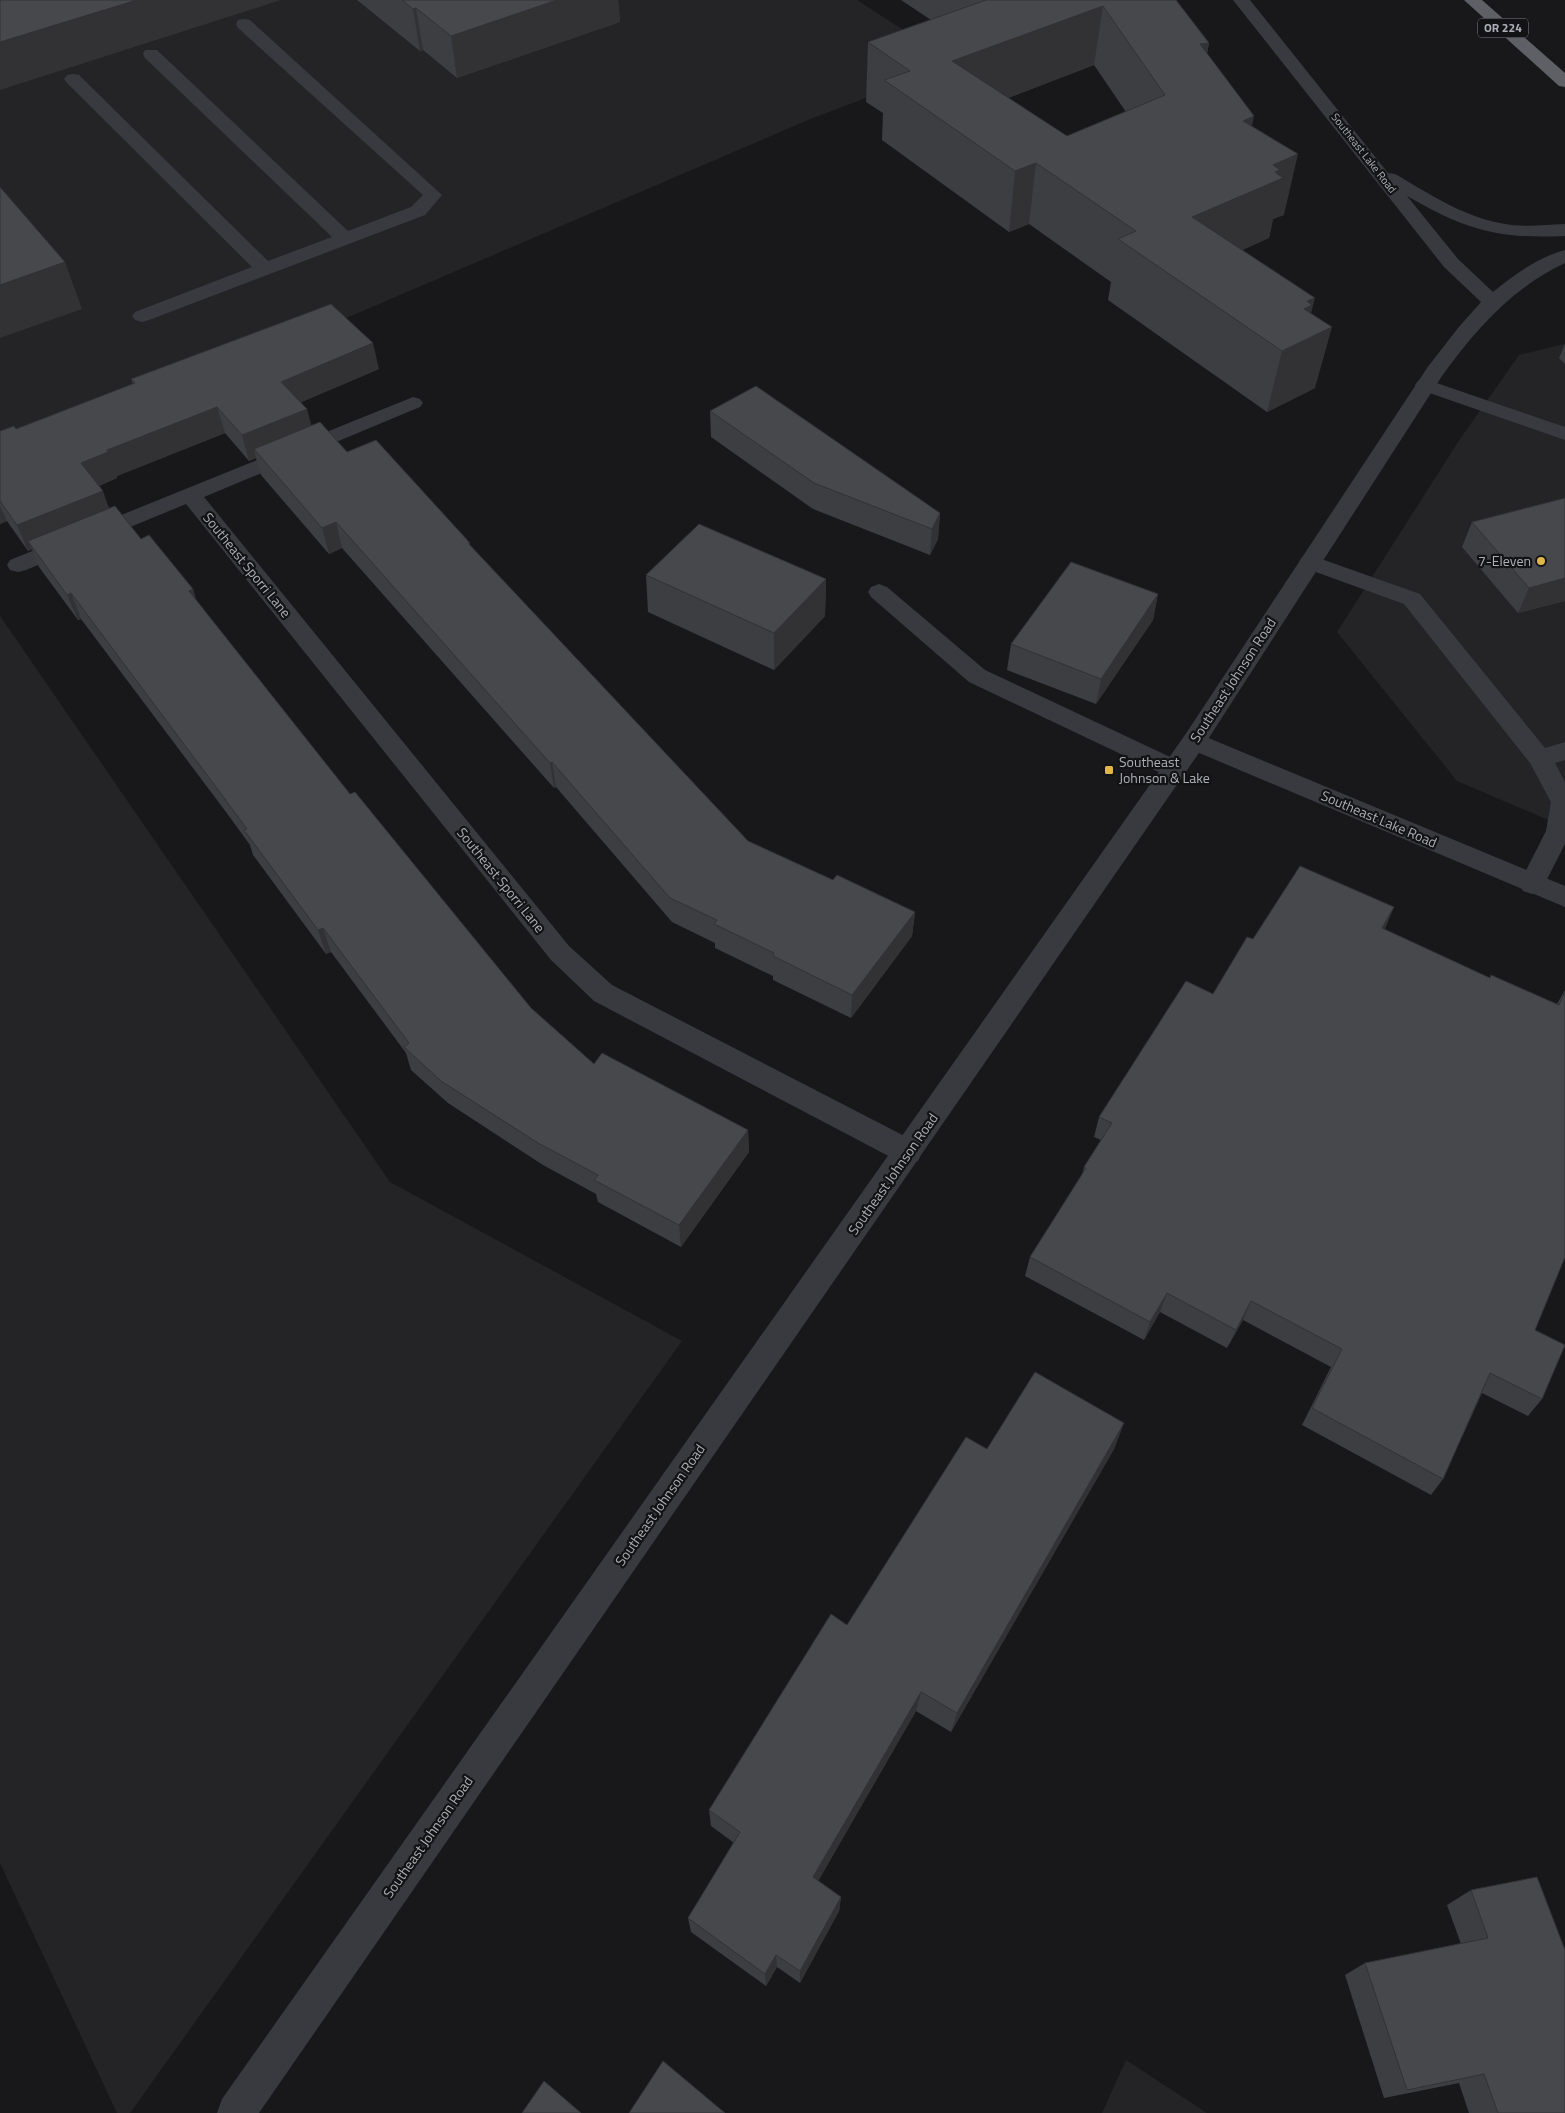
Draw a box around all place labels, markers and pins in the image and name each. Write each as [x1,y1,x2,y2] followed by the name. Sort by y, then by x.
[1478,550,1531,571] place label: 7-Eleven
[1535,555,1547,567] marker: 7-Eleven
[1119,751,1210,788] place label: Southeast Johnson & Lake
[1103,764,1115,776] marker: Southeast Johnson & Lake

